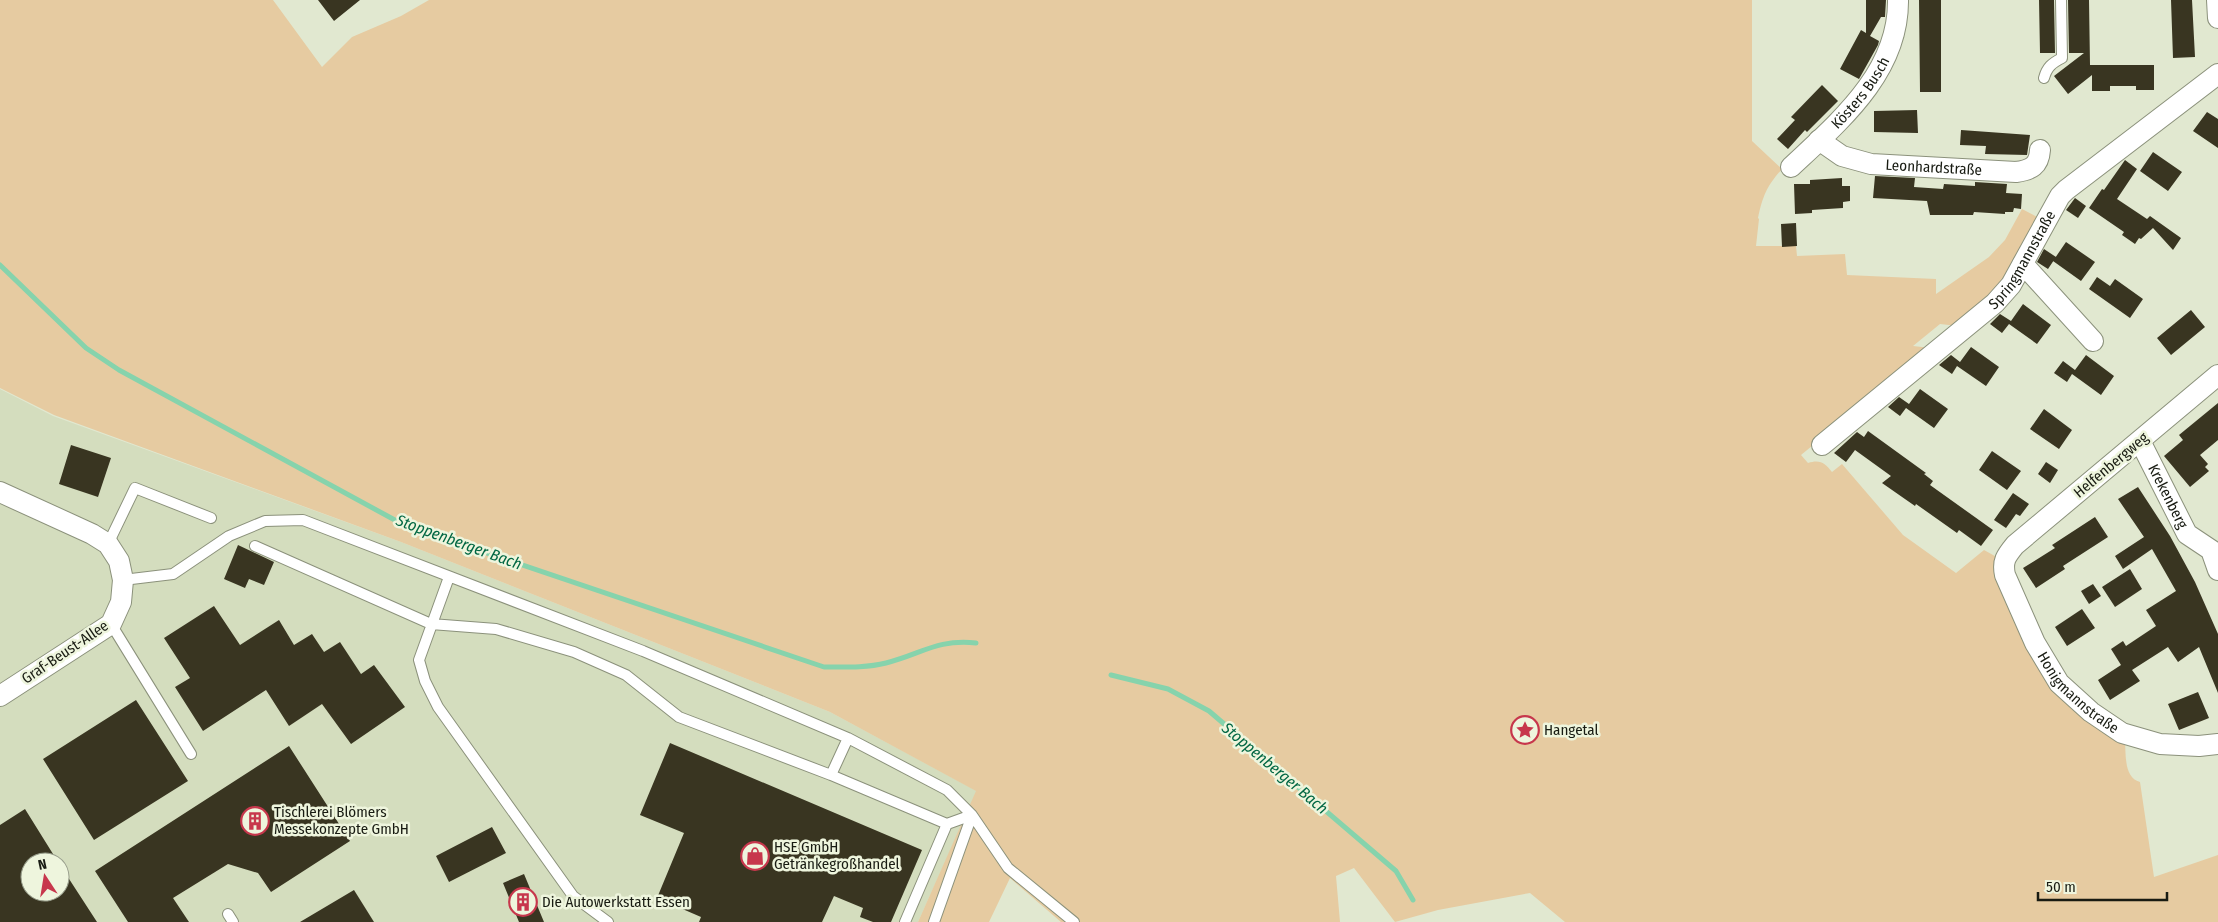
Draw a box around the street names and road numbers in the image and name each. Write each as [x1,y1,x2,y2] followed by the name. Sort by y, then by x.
[1827,54,1893,133] street label: Kösters Busch
[1885,156,1983,179] street label: Leonhardstraße
[1985,207,2059,313] street label: Springmannstraße
[2070,429,2152,501] street label: Helfenbergweg
[2144,461,2192,532] street label: Krekenberg
[18,616,112,688] street label: Graf-Beust-Allee
[2033,649,2122,737] street label: Honigmannstraße

